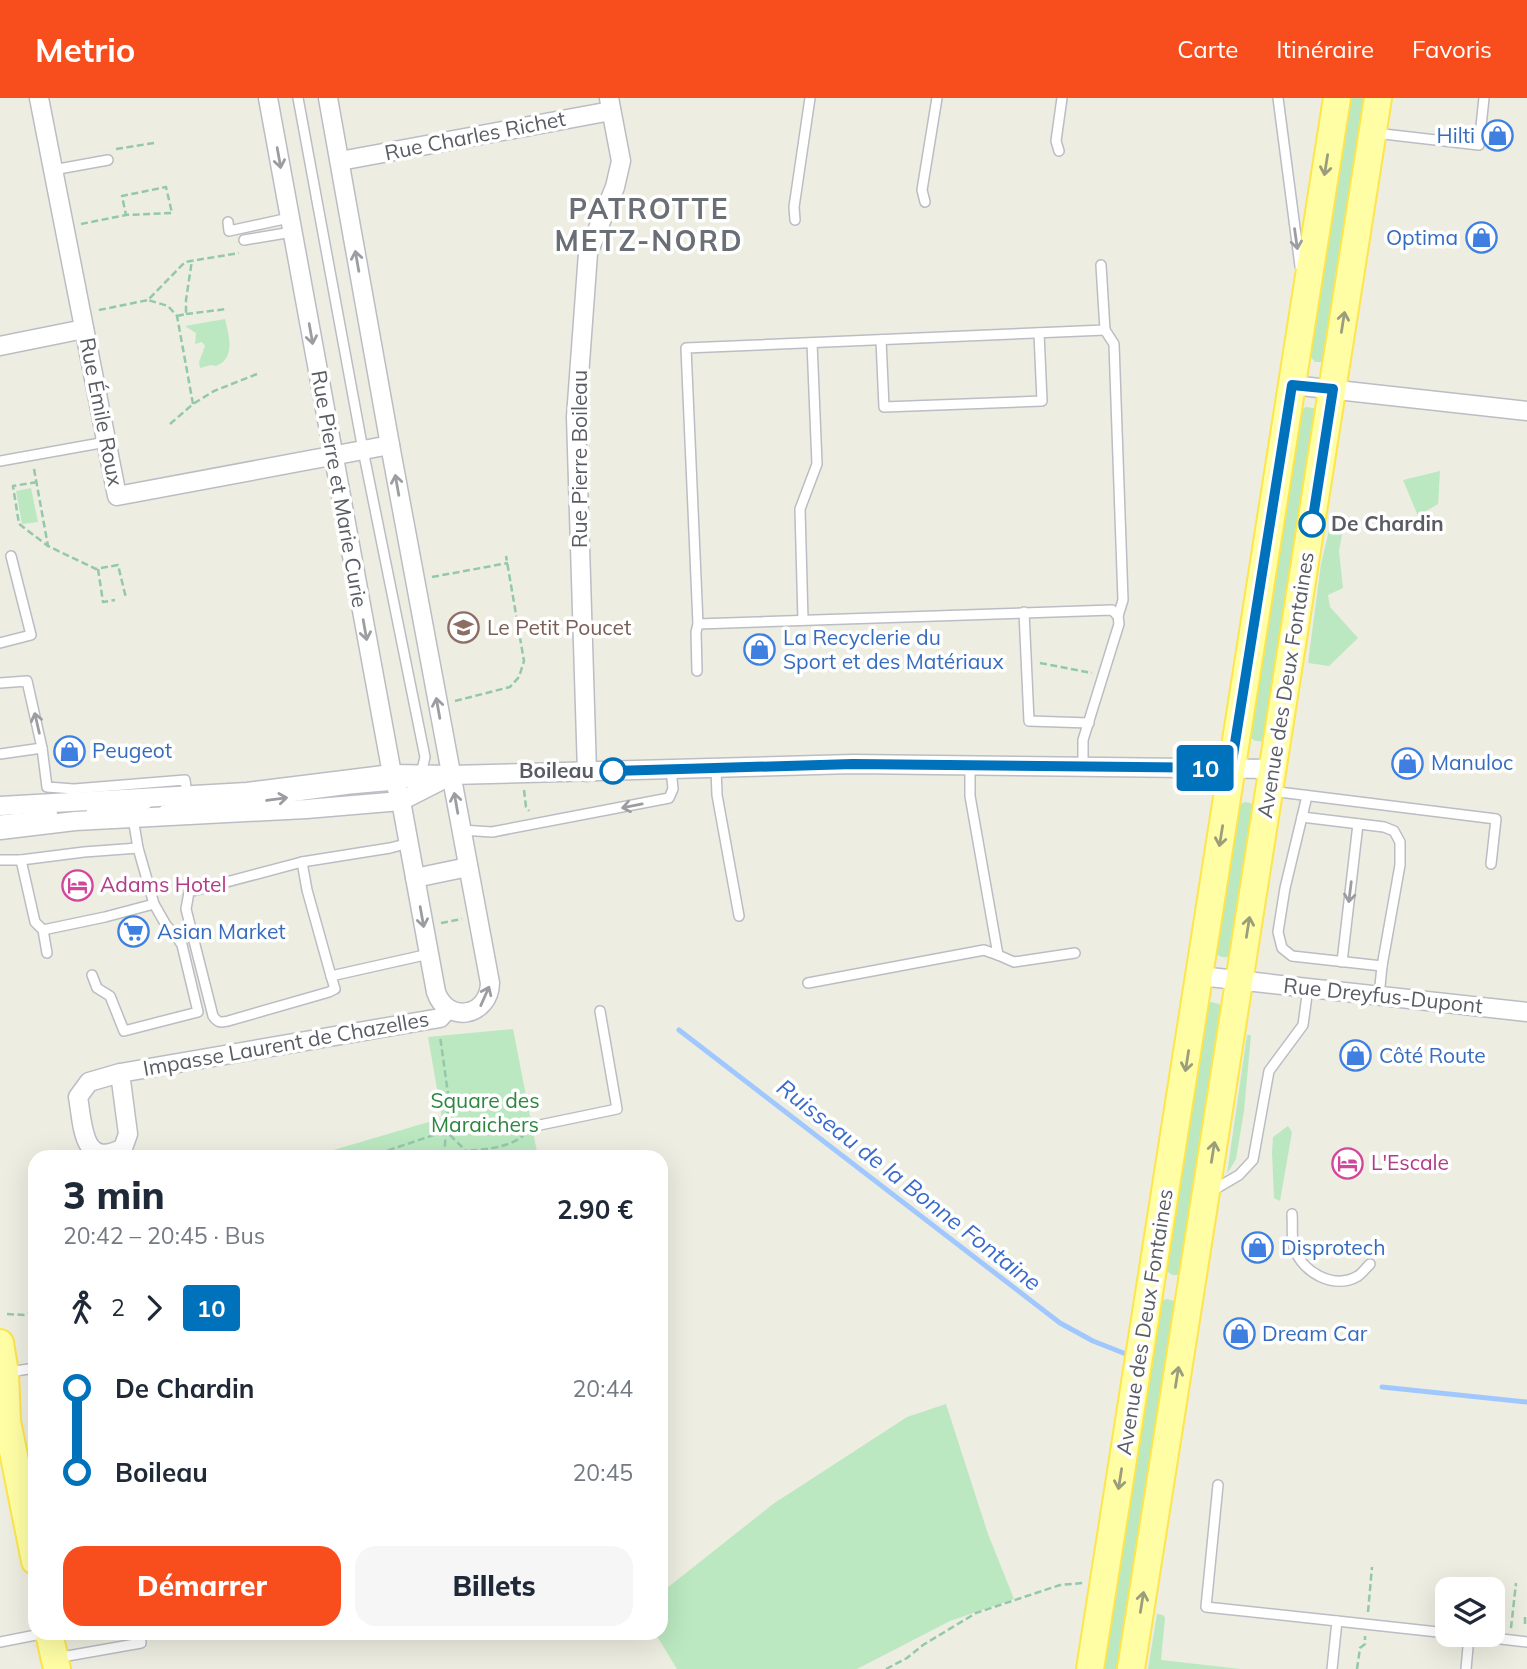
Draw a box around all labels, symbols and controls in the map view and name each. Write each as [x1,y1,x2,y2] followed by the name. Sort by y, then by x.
[35,29,135,70] text: Metrio
[1177,34,1238,64] text: Carte
[1276,34,1374,64] text: Itinéraire
[1412,34,1492,64] text: Favoris
[382,105,567,165] street label: Rue Charles Richet
[1481,119,1515,153] shop icon: Hilti
[1437,122,1475,148] place label: Hilti
[273,146,286,169] one-way arrow
[1320,154,1333,176] one-way arrow
[554,191,744,258] district label: PATROTTE METZ-NORD
[1464,221,1498,255] shop icon: Optima
[1386,224,1458,250] place label: Optima
[1290,227,1303,249] one-way arrow
[350,250,363,273] one-way arrow
[1337,311,1350,334] one-way arrow
[305,322,318,345] one-way arrow
[75,335,129,488] street label: Rue Émile Roux
[306,368,374,609] street label: Rue Pierre et Marie Curie
[566,370,592,548] street label: Rue Pierre Boileau
[390,474,403,497] one-way arrow
[1331,510,1444,536] place label: De Chardin
[1299,511,1325,537] marker: De Chardin
[1251,550,1319,820] street label: Avenue des Deux Fontaines
[447,611,481,645] school or university icon: Le Petit Poucet
[487,614,631,640] place label: Le Petit Poucet
[359,618,372,641] one-way arrow
[783,624,1004,674] place label: La Recyclerie du Sport et des Matériaux
[743,633,777,667] shop icon: La Recyclerie du Sport et des Matériaux
[431,697,444,720] one-way arrow
[29,712,43,735] one-way arrow
[52,734,86,768] shop icon: Peugeot
[92,737,172,763] place label: Peugeot
[1174,745,1236,791] line badge: 10
[1391,746,1425,780] shop icon: Manuloc
[1431,749,1513,775] place label: Manuloc
[1191,753,1219,783] text: 10
[519,757,594,783] place label: Boileau
[600,758,626,784] marker: Boileau
[266,792,288,805] one-way arrow
[448,792,462,815] one-way arrow
[621,799,644,813] one-way arrow
[1215,824,1228,847] one-way arrow
[60,868,94,902] hotel icon: Adams Hotel
[100,871,227,897] place label: Adams Hotel
[1343,880,1356,903] one-way arrow
[416,905,429,928] one-way arrow
[117,915,151,949] supermarket icon: Asian Market
[1242,917,1255,939] one-way arrow
[157,918,286,944] place label: Asian Market
[1282,972,1484,1018] street label: Rue Dreyfus-Dupont
[479,986,492,1007] one-way arrow
[141,1005,431,1081] street label: Impasse Laurent de Chazelles
[1339,1039,1373,1073] shop icon: Côté Route
[1379,1042,1486,1068] place label: Côté Route
[1180,1049,1193,1072] one-way arrow
[771,1072,1047,1297] water label: Ruisseau de la Bonne Fontaine
[430,1087,540,1137] park label: Square des Maraichers
[1206,1141,1219,1164] one-way arrow
[1331,1146,1365,1180] hotel icon: L'Escale
[1371,1149,1449,1175] place label: L'Escale
[63,1171,165,1219] text: 3 min
[1110,1187,1178,1457] street label: Avenue des Deux Fontaines
[557,1193,633,1226] text: 2.90 €
[63,1221,265,1250] text: 20:42 – 20:45 · Bus
[1241,1231,1275,1265] shop icon: Disprotech
[1281,1234,1385,1260] place label: Disprotech
[63,1289,101,1327] icon: walk
[135,1289,173,1327] icon: forward
[111,1293,125,1322] text: 2
[197,1293,226,1323] text: 10
[1222,1317,1256,1351] shop icon: Dream Car
[1262,1320,1368,1346] place label: Dream Car
[1171,1366,1184,1389] one-way arrow
[115,1372,254,1405] text: De Chardin
[573,1374,633,1403] text: 20:44
[115,1456,208,1489] text: Boileau
[573,1458,633,1487] text: 20:45
[1113,1467,1126,1490] one-way arrow
[63,1546,341,1626] button: Démarrer
[355,1546,633,1626] button: Billets
[1435,1577,1505,1647] map controls
[1435,1577,1505,1647] button: layers
[1135,1591,1148,1613] one-way arrow

